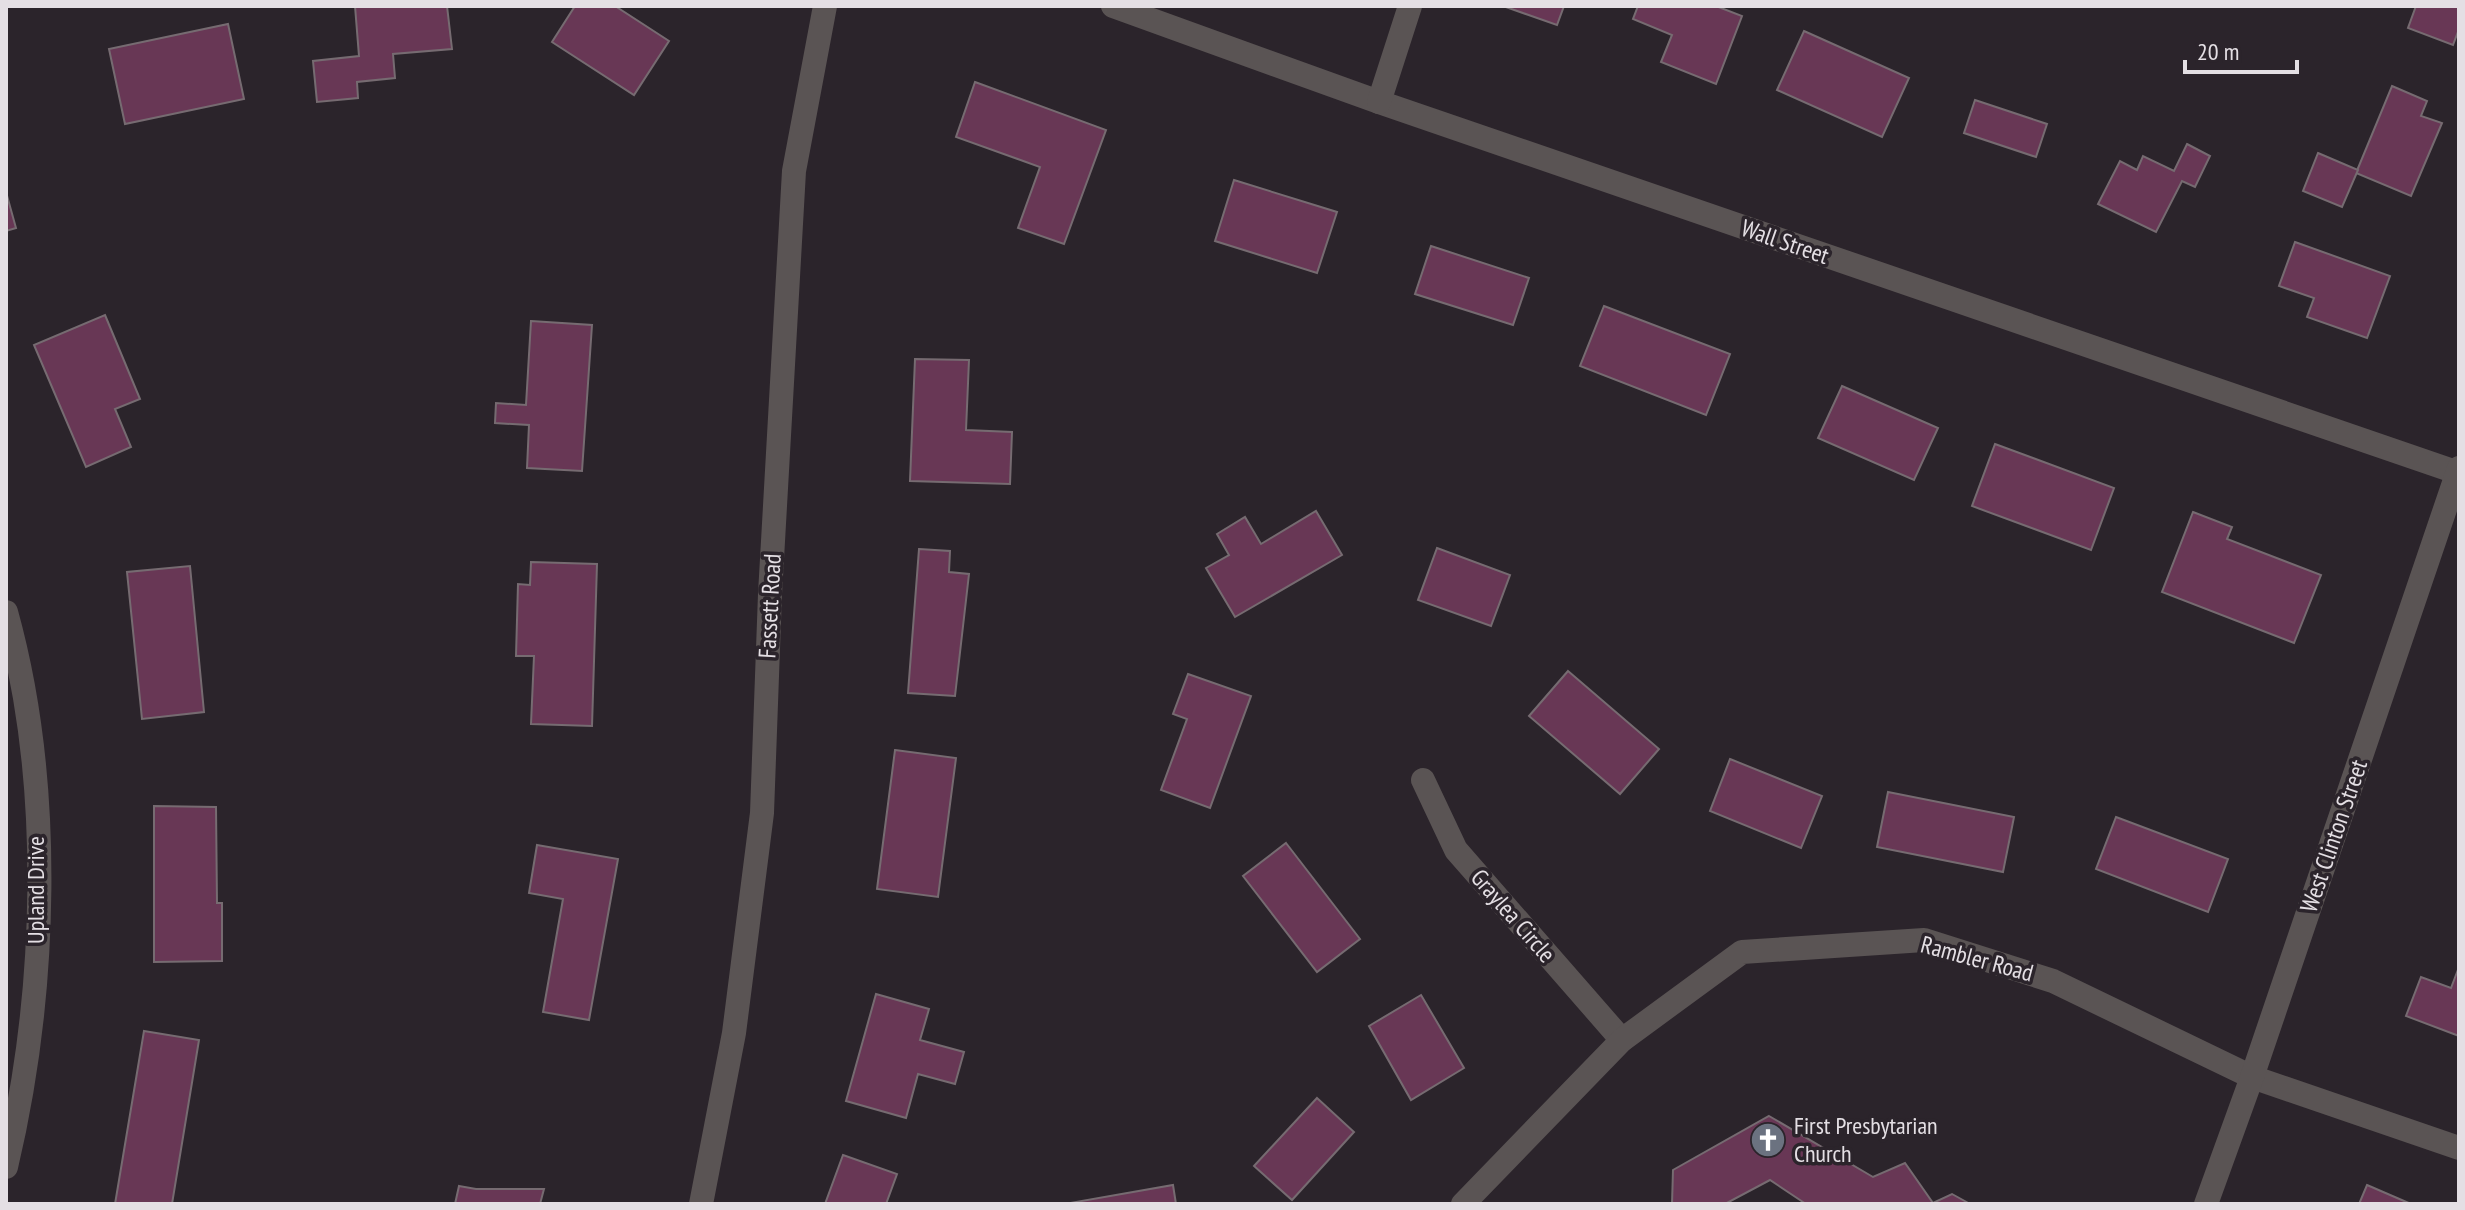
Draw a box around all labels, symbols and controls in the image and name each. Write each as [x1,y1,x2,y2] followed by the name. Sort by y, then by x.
[2185,24,2297,74] scale bar
[2197,36,2239,67] text: 20 m
[1737,212,1834,271] street label: Wall Street
[751,553,788,659] street label: Fassett Road
[2293,755,2374,916] street label: West Clinton Street
[20,836,51,944] street label: Upland Drive
[1464,862,1562,969] street label: Graylea Circle
[1917,929,2037,988] street label: Rambler Road
[1794,1110,1938,1169] place label: First Presbytarian Church
[1749,1121,1787,1159] church icon: First Presbytarian Church

